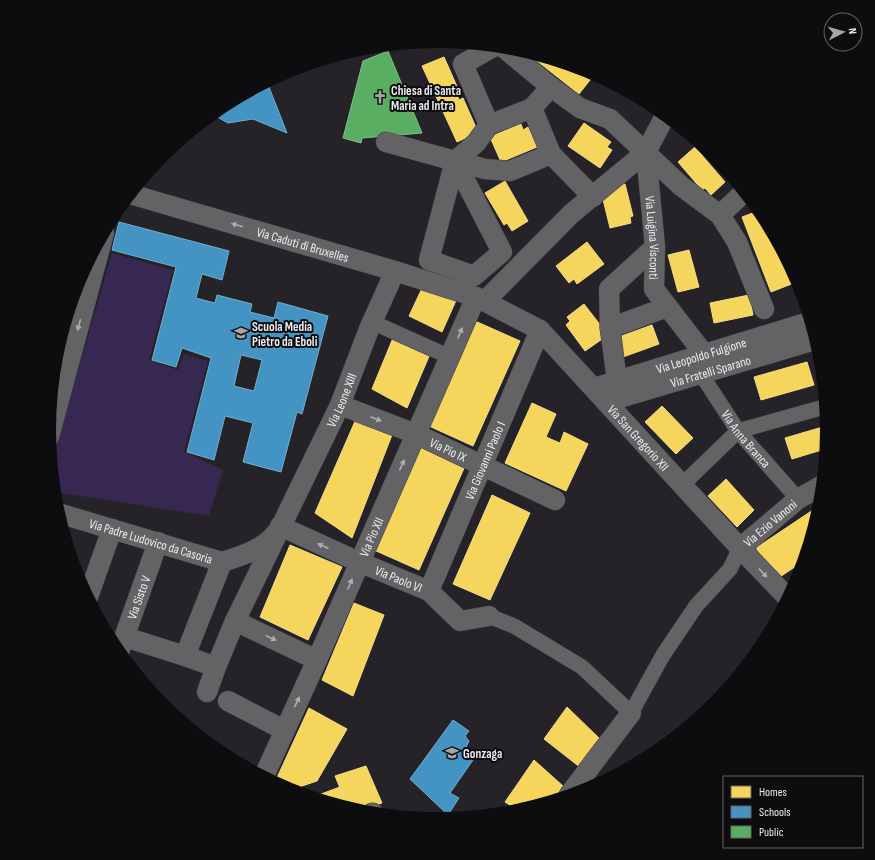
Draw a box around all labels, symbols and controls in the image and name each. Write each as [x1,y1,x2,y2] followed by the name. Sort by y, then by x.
[823,12,863,52] north arrow
[846,27,859,35] text: N
[391,83,461,114] place label: Chiesa di Santa Maria ad Intra
[372,89,388,105] church icon: Chiesa di Santa Maria ad Intra
[641,195,662,280] street label: Via Luigina Visconti
[230,222,242,228] one-way arrow
[255,224,351,266] street label: Via Caduti di Bruxelles
[76,318,82,331] one-way arrow
[252,319,318,350] place label: Scuola Media Pietro da Eboli
[233,325,249,341] school or university icon: Scuola Media Pietro da Eboli
[458,326,464,338] one-way arrow
[654,335,748,377] street label: Via Leopoldo Fulgione
[669,352,753,391] street label: Via Fratelli Sparano
[323,371,360,430] street label: Via Leone XIII
[604,402,672,475] street label: Via San Gregorio XII
[718,407,774,471] street label: Via Anna Branca
[370,416,382,422] one-way arrow
[462,419,509,502] street label: Via Giovanni Paolo I
[427,435,469,466] street label: Via Pio IX
[399,459,405,470] one-way arrow
[741,497,800,551] street label: Via Ezio Vanoni
[356,515,388,559] street label: Via Pio XII
[87,516,214,568] street label: Via Padre Ludovico da Casoria
[318,543,329,549] one-way arrow
[373,563,424,596] street label: Via Paolo VI
[758,568,768,578] one-way arrow
[124,574,154,622] street label: Via Sisto V
[347,577,353,589] one-way arrow
[265,635,276,641] one-way arrow
[294,697,300,708] one-way arrow
[444,745,460,761] school or university icon: Gonzaga
[463,746,502,762] place label: Gonzaga
[723,776,863,848] legend
[759,785,787,800] text: Homes
[759,805,791,820] text: Schools
[759,825,784,840] text: Public

